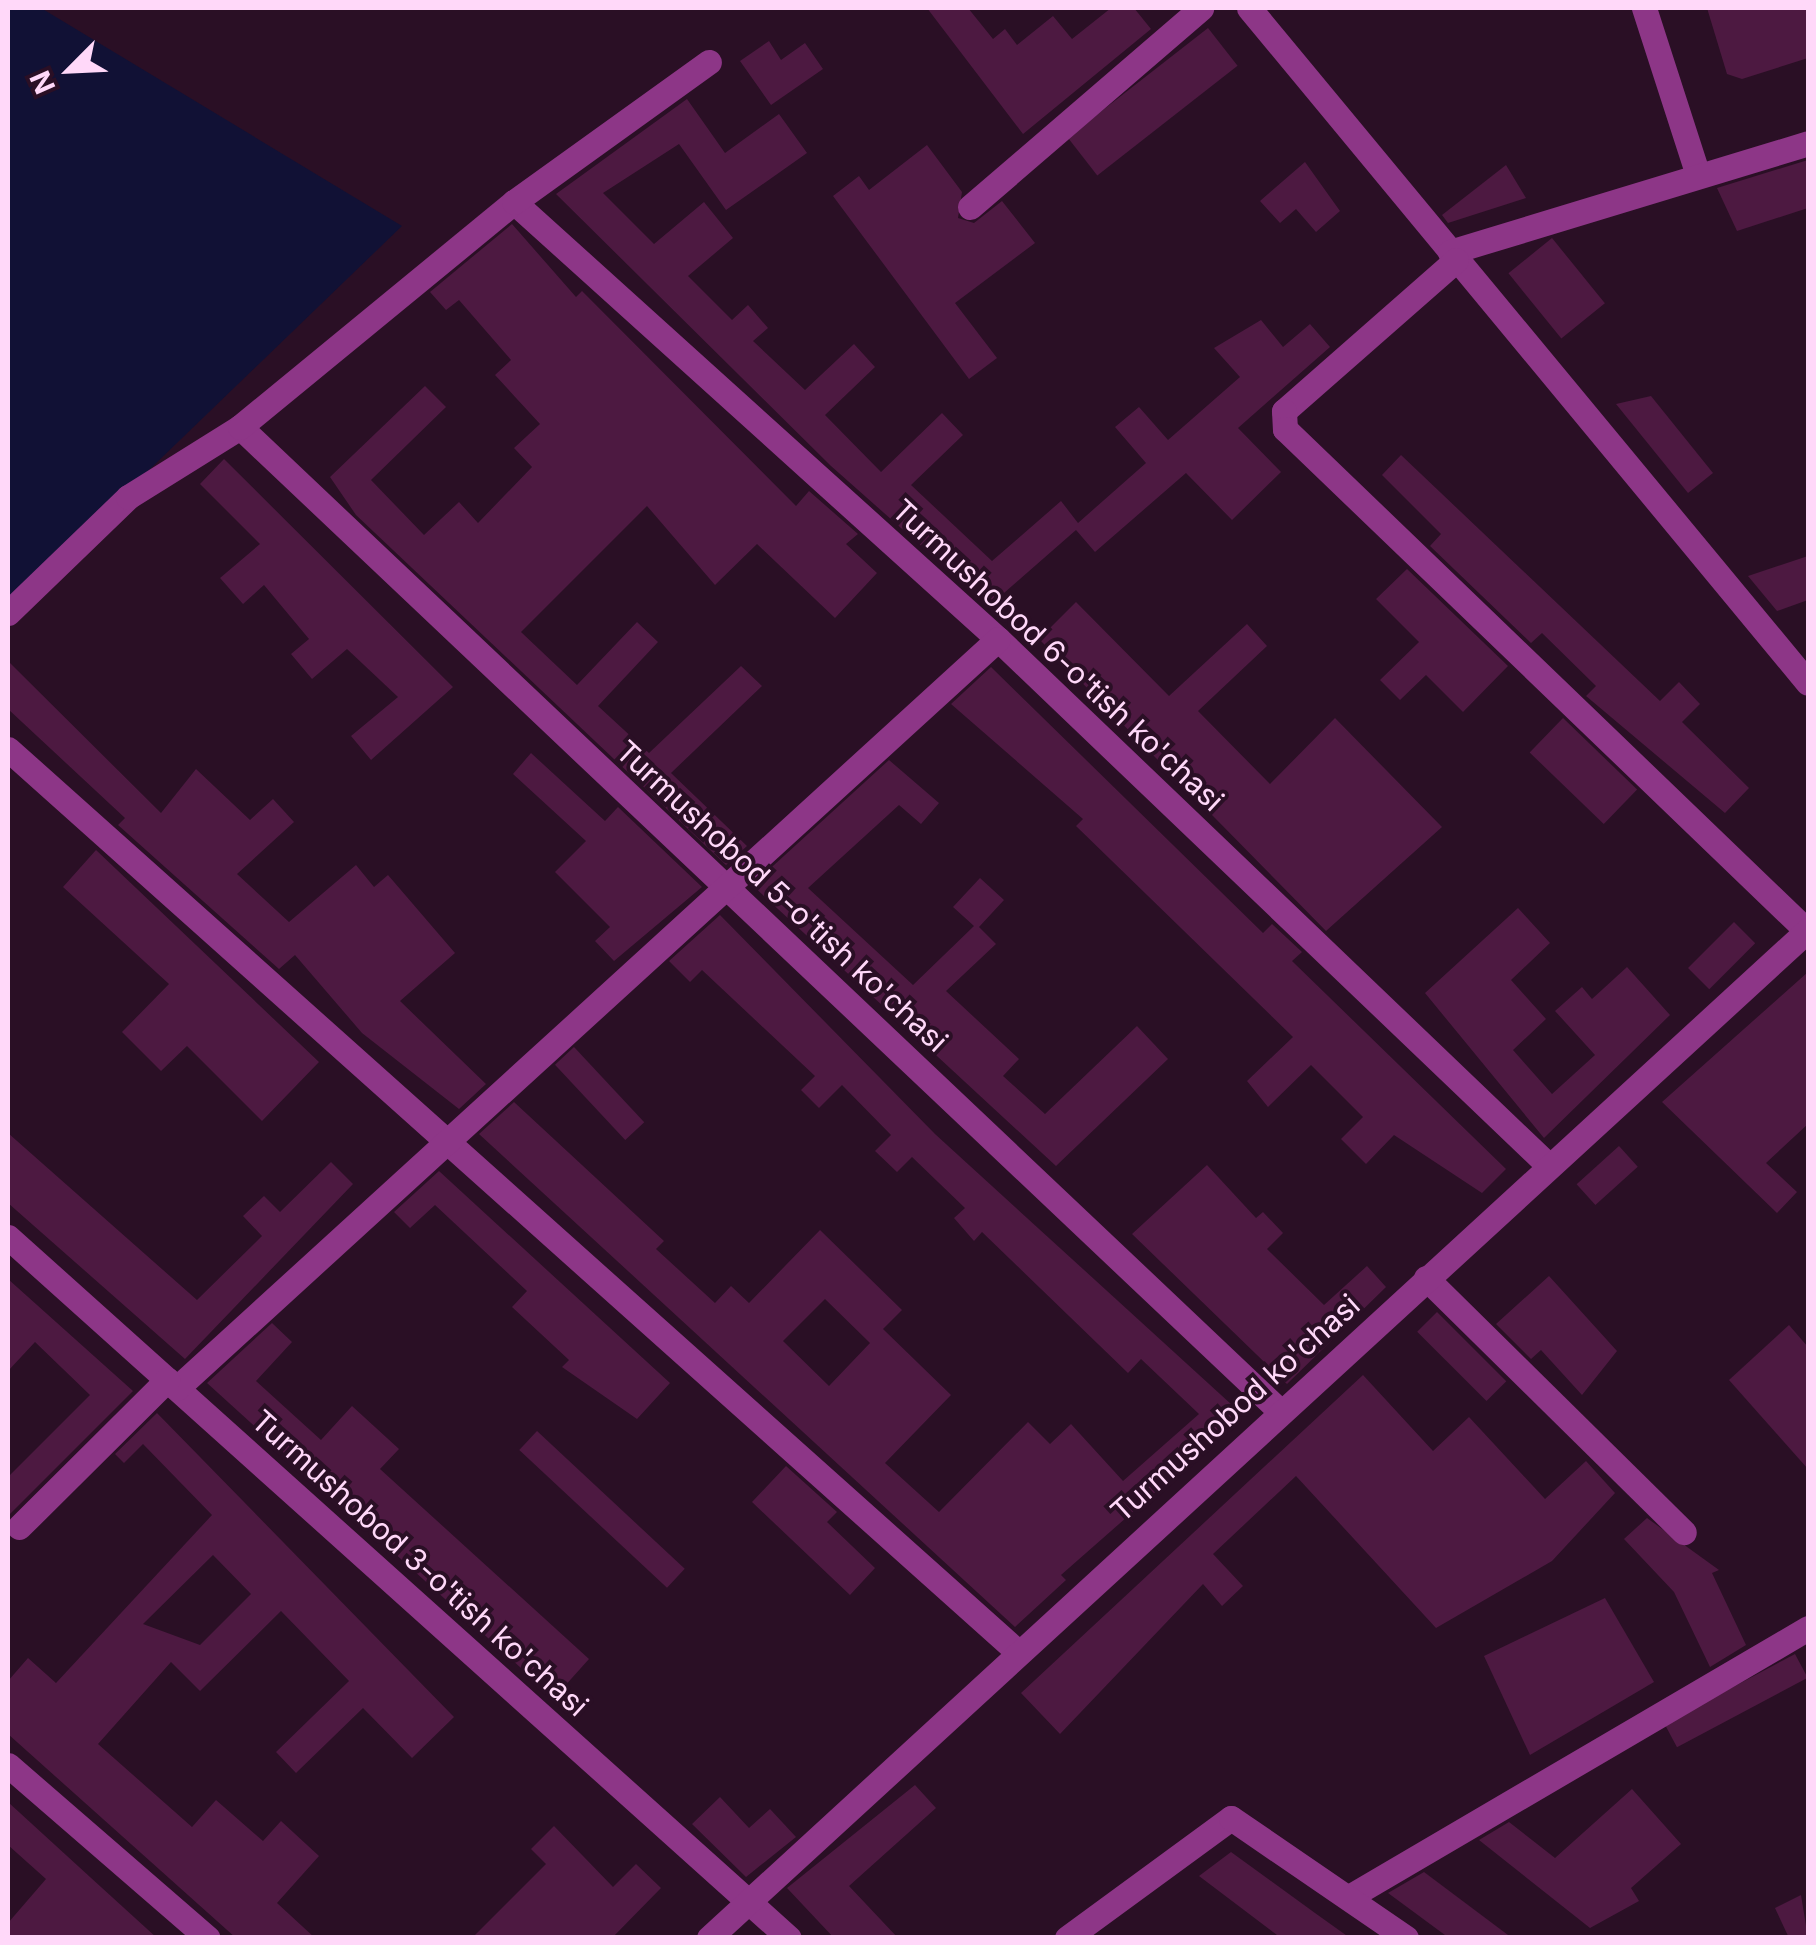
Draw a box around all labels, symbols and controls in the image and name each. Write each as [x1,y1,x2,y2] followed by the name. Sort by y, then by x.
[20,20,120,120] north arrow
[23,66,62,99] text: N
[885,492,1231,818] street label: Turmushobod 6-o'tish ko'chasi
[609,733,955,1059] street label: Turmushobod 5-o'tish ko'chasi
[1103,1287,1367,1529] street label: Turmushobod ko'chasi
[244,1402,596,1724] street label: Turmushobod 3-o'tish ko'chasi

